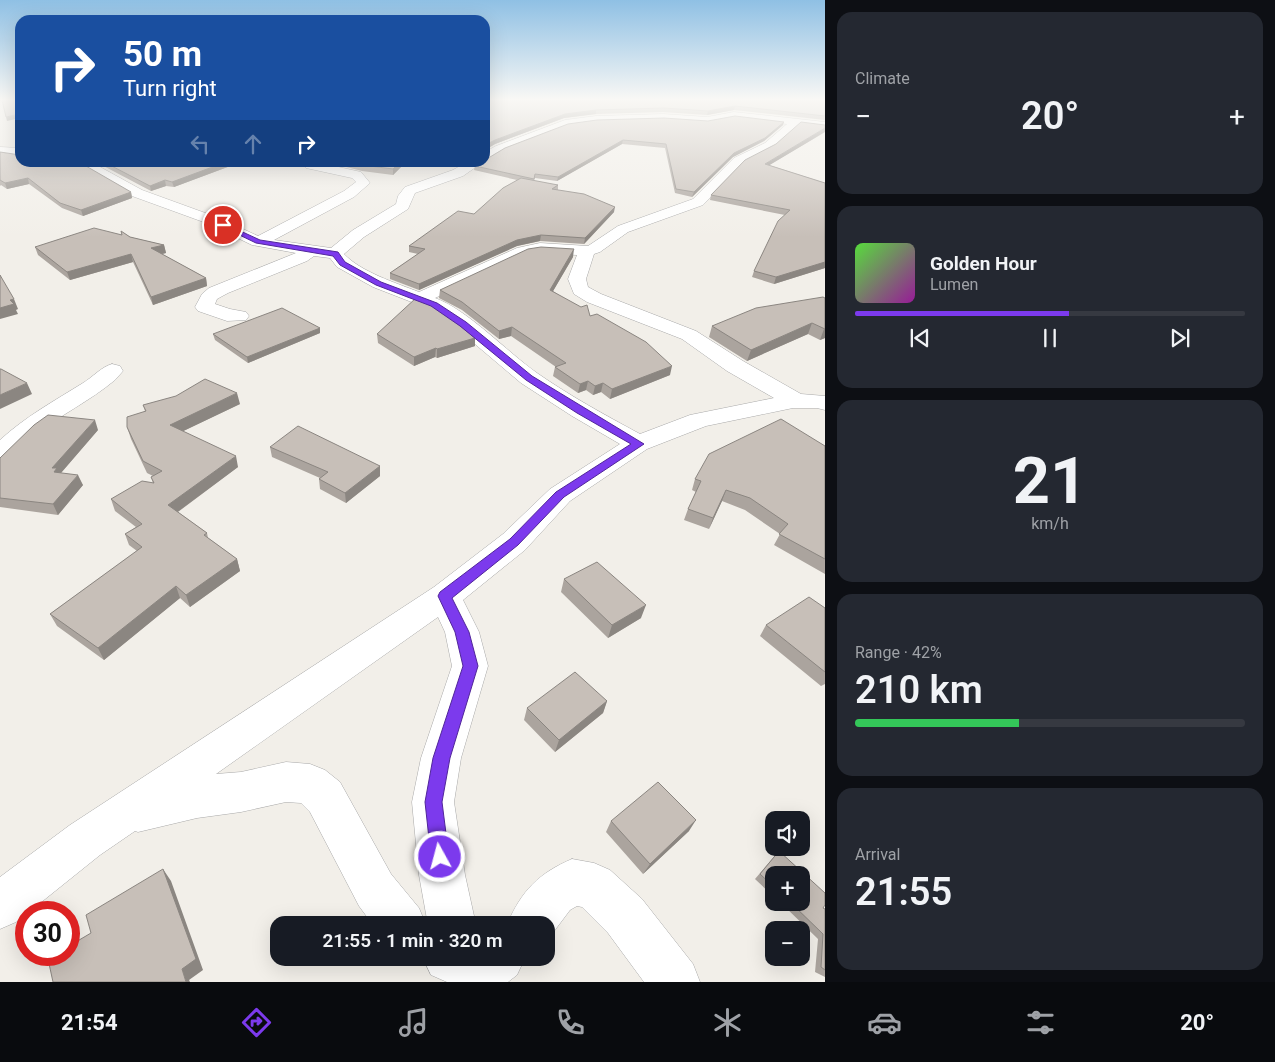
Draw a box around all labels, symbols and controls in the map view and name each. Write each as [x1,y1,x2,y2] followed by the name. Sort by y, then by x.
[123,34,202,75] text: 50 m
[40,35,105,100] icon: right
[855,69,910,88] text: Climate
[123,76,217,101] text: Turn right
[1021,94,1079,138] text: 20°
[855,100,871,133] text: −
[1229,100,1245,133] text: +
[186,130,214,158] icon: left
[239,130,267,158] icon: ahead
[292,130,320,158] icon: right
[202,204,244,246] pin
[209,211,237,239] icon: arrive
[930,252,1037,275] text: Golden Hour
[930,275,978,294] text: Lumen
[906,324,934,352] icon: previous
[1036,324,1064,352] icon: pause
[1166,324,1194,352] icon: next
[1013,443,1087,519] text: 21
[1031,514,1069,533] text: km/h
[855,643,942,662] text: Range · 42%
[855,668,983,712] text: 210 km
[765,811,810,966] map controls
[765,811,810,856] button: sound
[413,830,465,882] position arrow
[855,845,900,864] text: Arrival
[765,866,810,911] button: +
[855,870,952,914] text: 21:55
[15,901,80,966] speed limit sign: 30
[765,921,810,966] button: −
[322,929,503,952] text: 21:55 · 1 min · 320 m
[239,1005,274,1040] icon: directions
[396,1005,431,1040] icon: music
[553,1005,588,1040] icon: phone
[710,1005,745,1040] icon: climate
[867,1005,902,1040] icon: car
[1023,1005,1058,1040] icon: filters
[61,1010,118,1035] text: 21:54
[1180,1010,1214,1035] text: 20°

